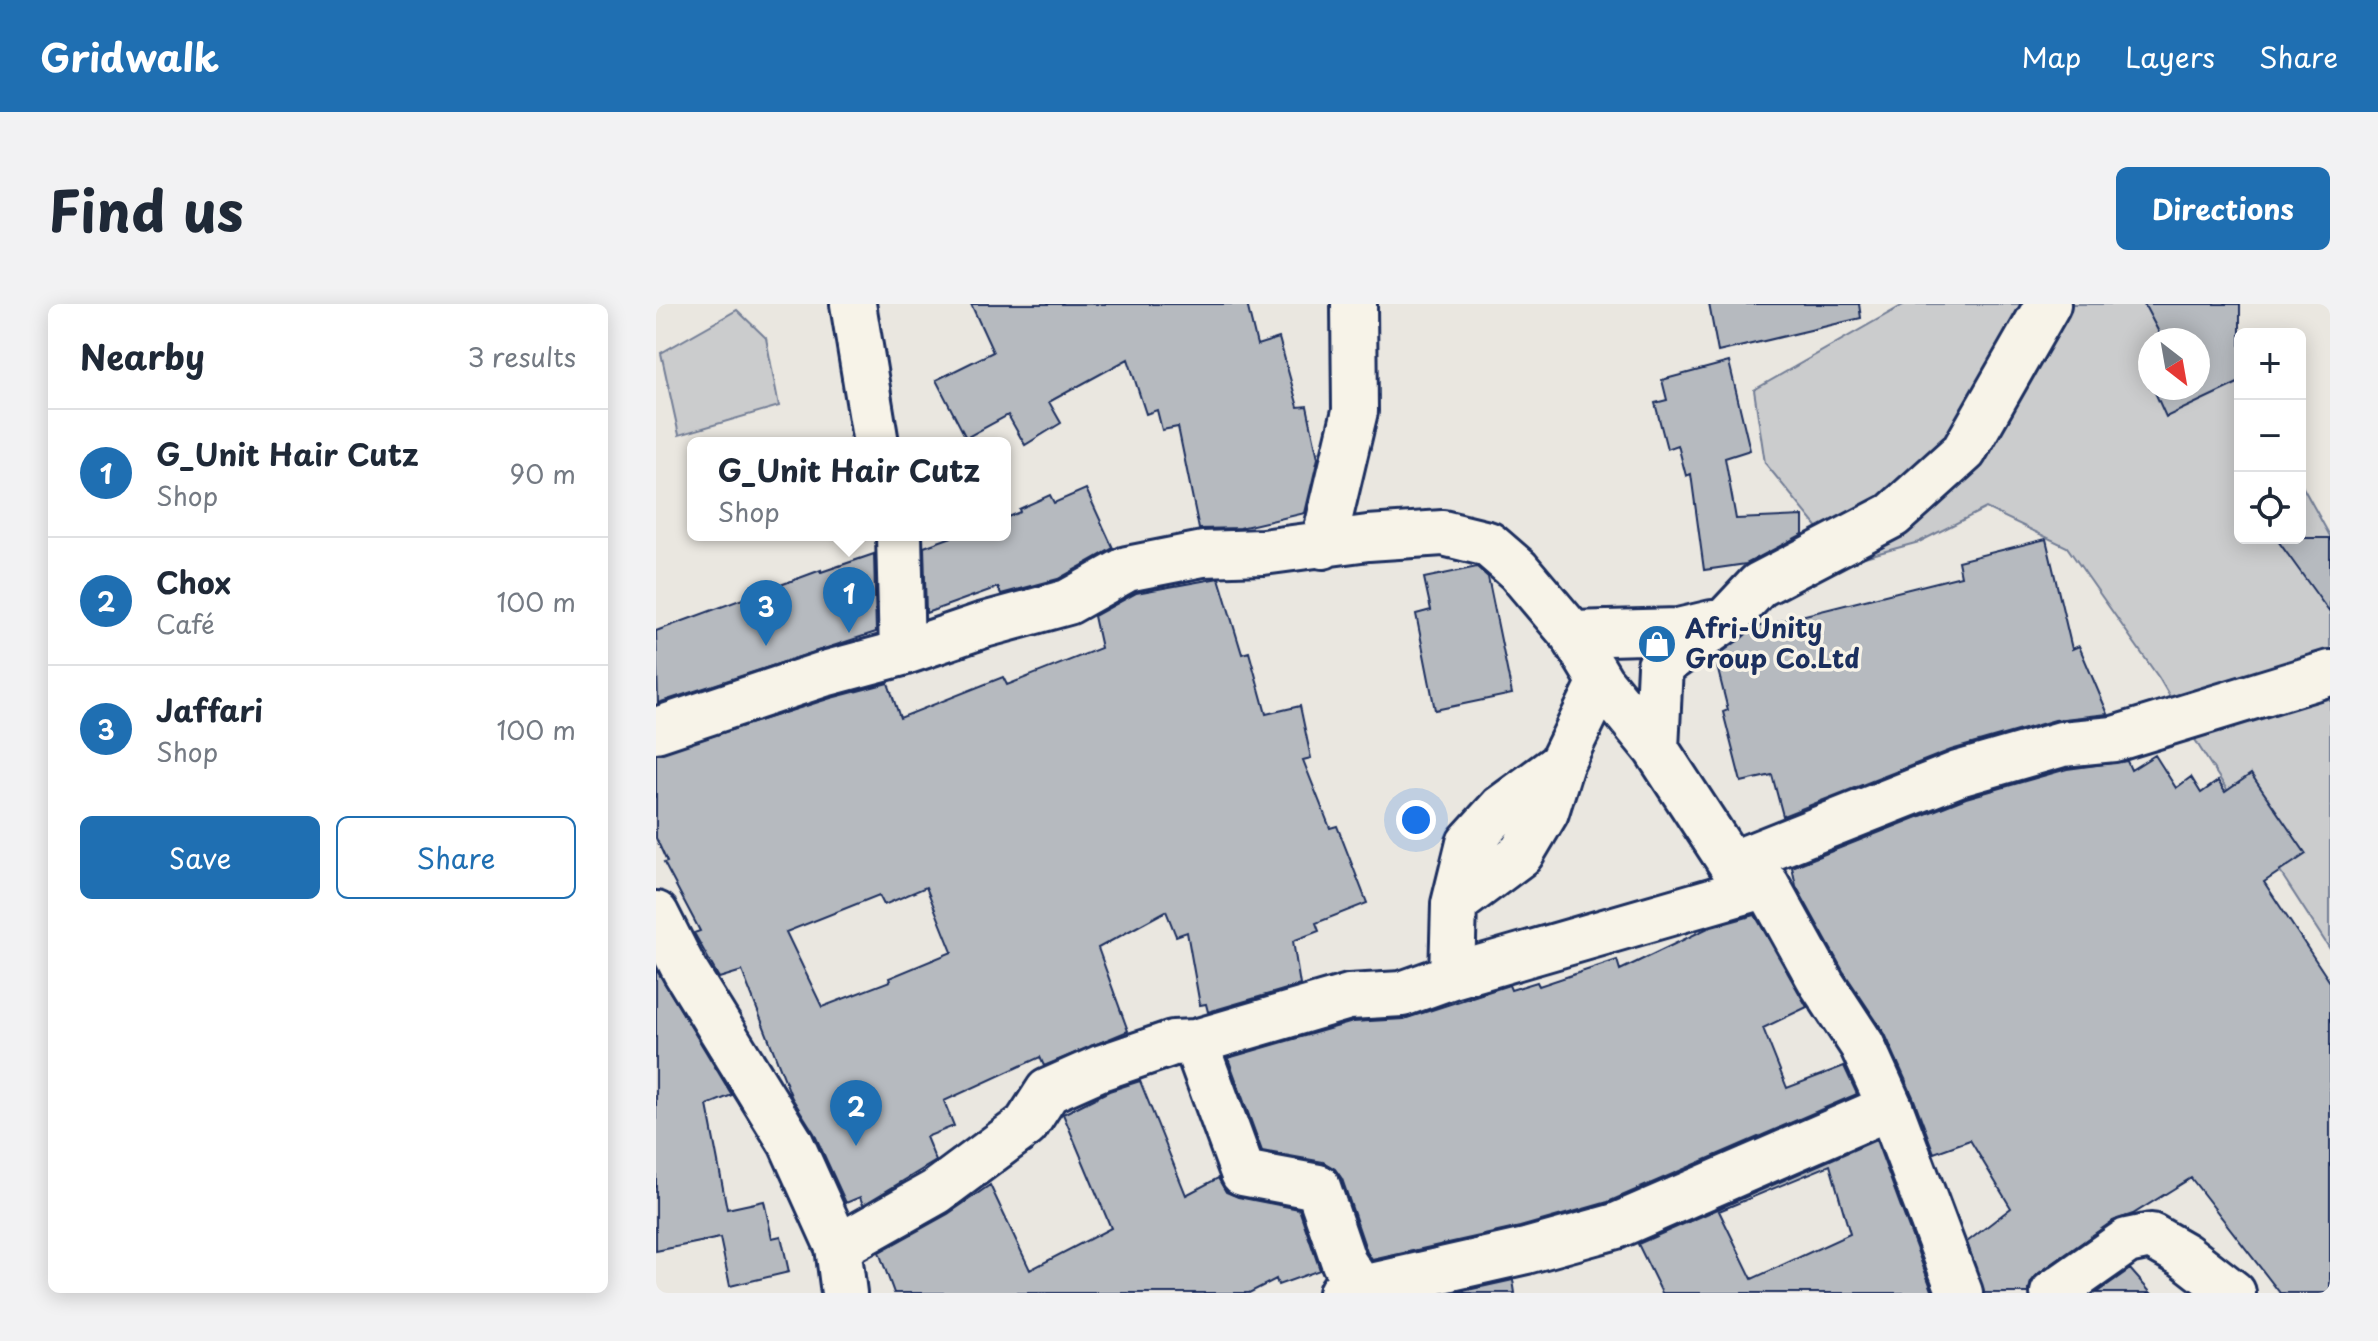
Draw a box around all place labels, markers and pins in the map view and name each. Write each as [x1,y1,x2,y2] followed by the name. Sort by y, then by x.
[823,567,875,633] pin: 1
[740,580,792,646] pin: 3
[1685,608,1860,677] place label: Afri-Unity Group Co.Ltd
[1636,623,1678,665] shop icon: Afri-Unity Group Co.Ltd
[830,1080,882,1146] pin: 2

